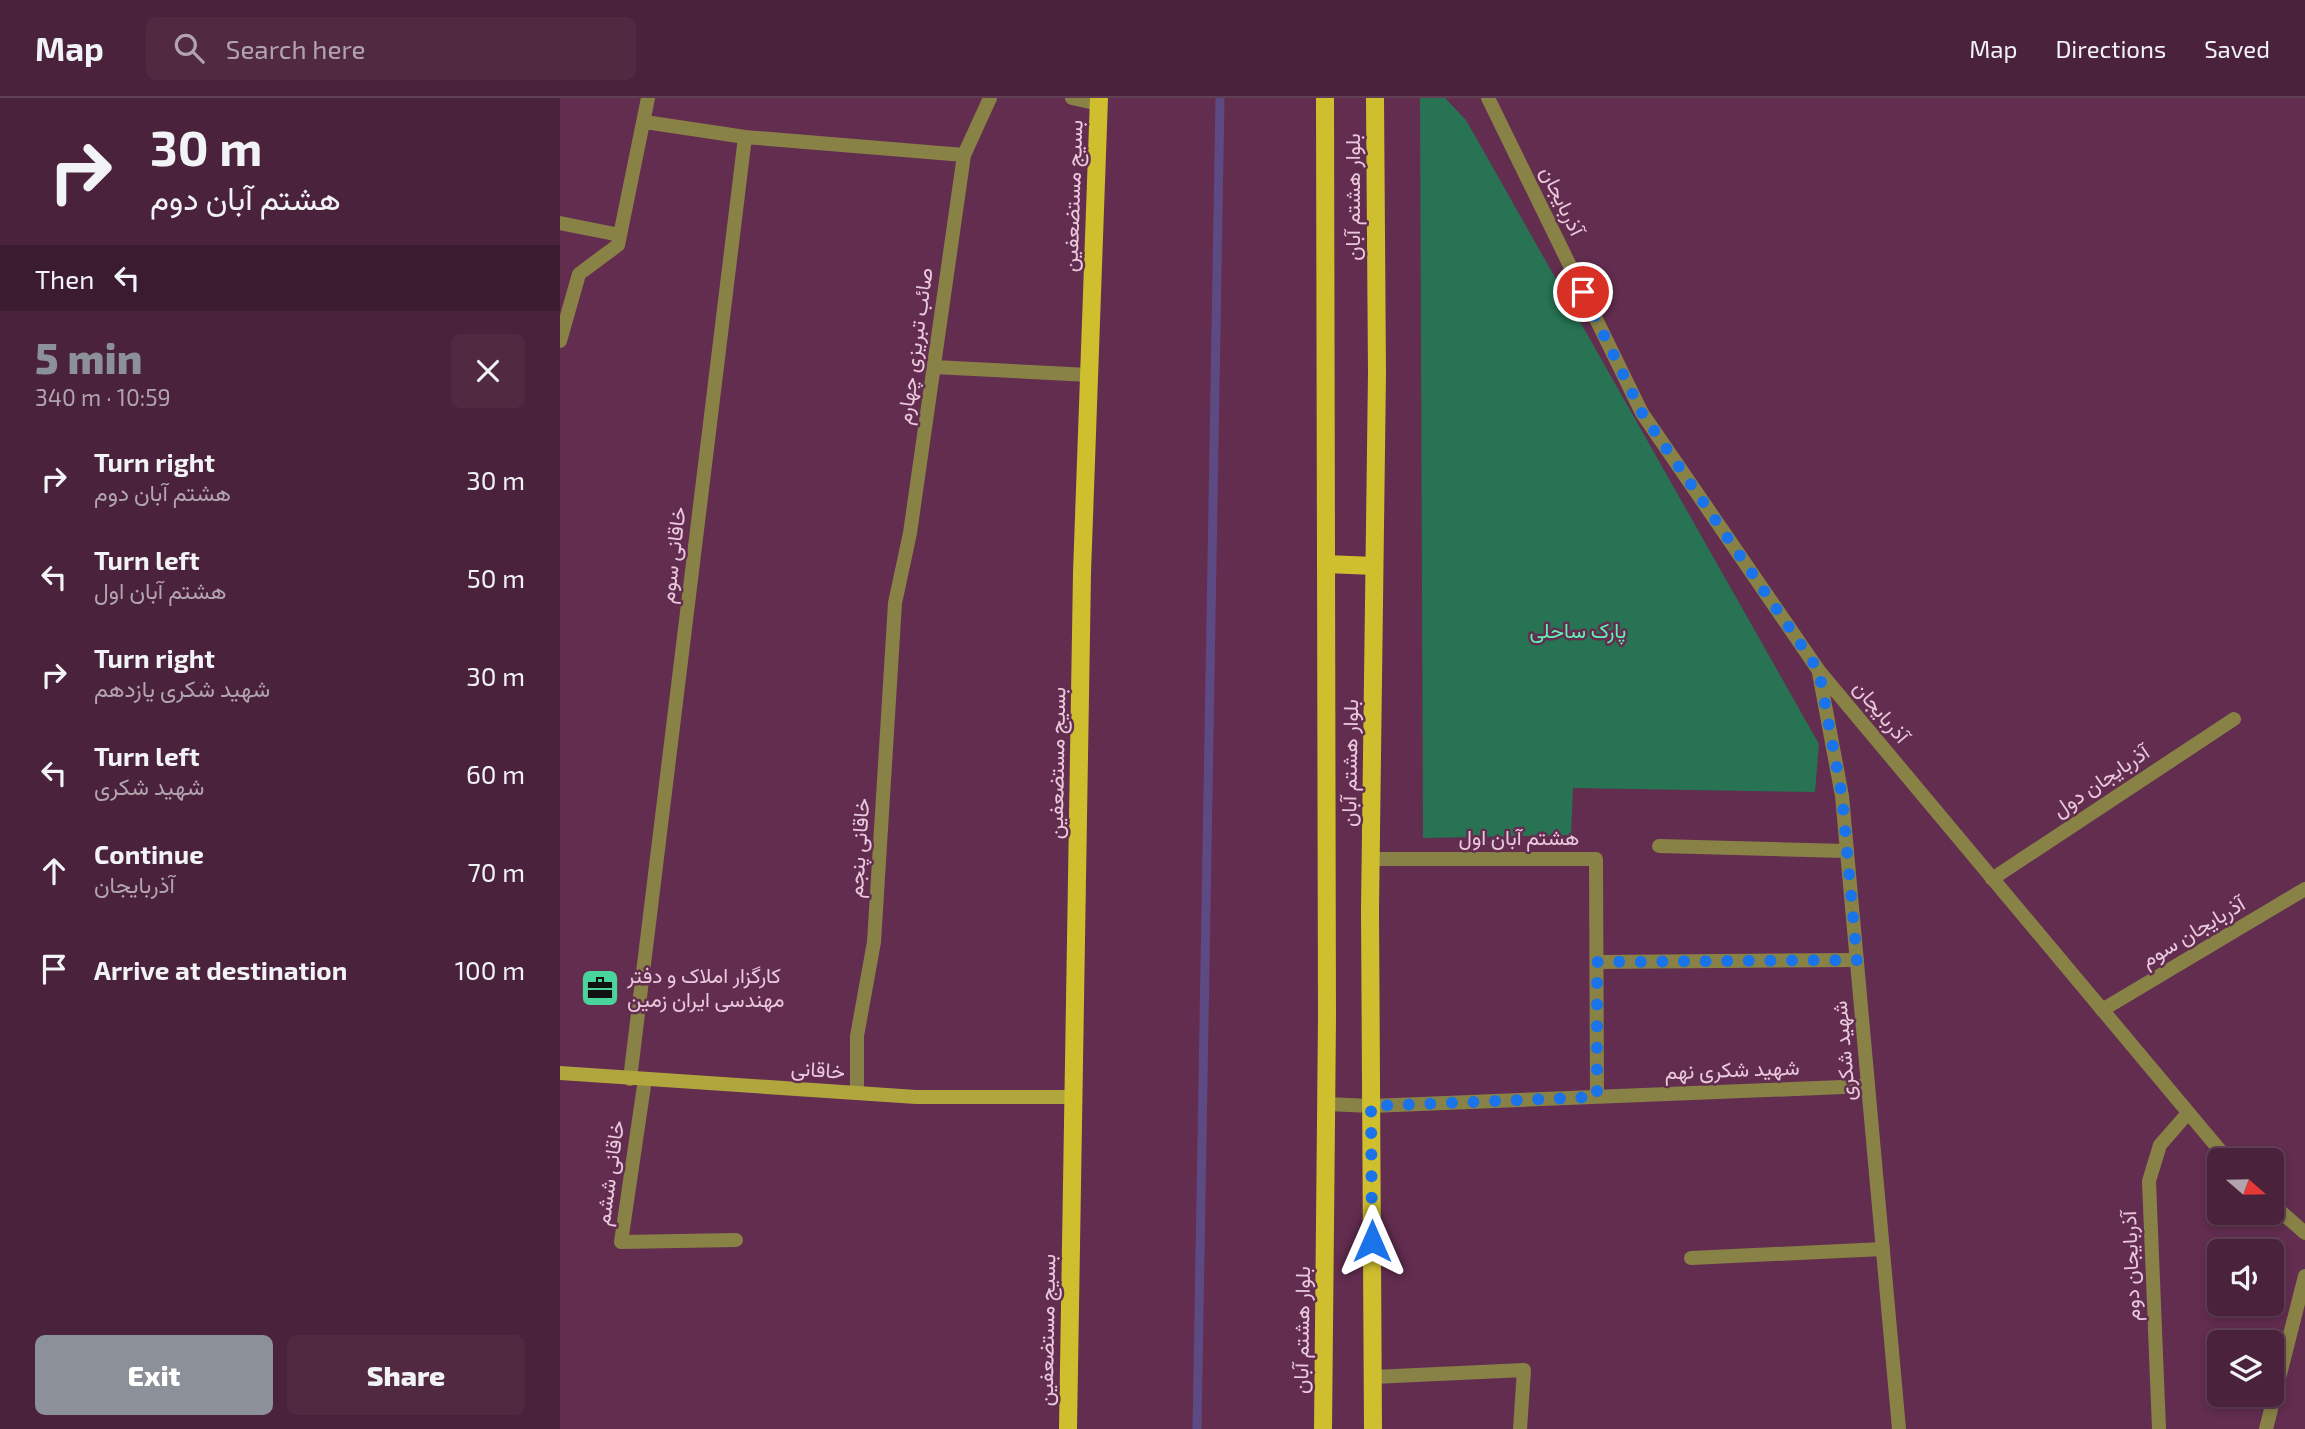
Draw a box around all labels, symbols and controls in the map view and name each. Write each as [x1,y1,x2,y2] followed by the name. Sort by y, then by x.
[146,17,636,80] search box
[35,28,104,68] text: Map
[170,29,208,67] icon: search
[226,33,365,64] text: Search here
[1969,34,2017,63] text: Map
[2055,34,2166,63] text: Directions
[2204,34,2270,63] text: Saved
[150,117,262,176] text: 30 m
[1056,119,1090,273] street label: بسیج مستضعفین
[35,126,126,217] icon: right
[1339,133,1367,261] street label: بلوار هشتم آبان
[1534,162,1592,242] street label: آذربایجان
[150,178,341,216] text: هشتم آبان دوم
[108,259,146,297] icon: left
[1553,262,1613,322] pin
[35,263,94,294] text: Then
[890,266,940,426] street label: صائب تبریزی چهارم
[1564,273,1602,311] icon: arrive
[35,332,143,382] text: 5 min
[451,334,525,408] button: close
[35,383,171,411] text: 340 m · 10:59
[94,446,215,477] text: Turn right
[35,460,73,498] icon: right
[466,464,525,495] text: 30 m
[94,478,231,506] text: هشتم آبان دوم
[653,505,693,605] street label: خاقانی سوم
[94,544,200,575] text: Turn left
[35,558,73,596] icon: left
[467,562,525,593] text: 50 m
[94,576,226,604] text: هشتم آبان اول
[1530,617,1626,645] park label: پارک ساحلی
[94,642,215,673] text: Turn right
[35,656,73,694] icon: right
[466,660,525,691] text: 30 m
[94,674,270,702] text: شهید شکری یازدهم
[1847,675,1917,750] street label: آذربایجان
[1042,687,1072,839] street label: بسیج مستضعفین
[1335,699,1365,827] street label: بلوار هشتم آبان
[2047,737,2156,823] street label: آذربایجان دول
[94,740,200,771] text: Turn left
[35,754,73,792] icon: left
[466,758,525,789] text: 60 m
[94,772,204,800] text: شهید شکری
[842,797,876,899] street label: خاقانی پنجم
[1459,824,1579,852] street label: هشتم آبان اول
[94,838,204,869] text: Continue
[35,852,73,890] icon: ahead
[467,856,525,887] text: 70 m
[94,870,175,898] text: آذربایجان
[2136,889,2252,974] street label: آذربایجان سوم
[35,950,73,988] icon: arrive
[94,954,347,985] text: Arrive at destination
[455,954,525,985] text: 100 m
[626,962,785,1013] place label: کارگزار املاک و دفتر مهندسی ایران زمین
[579,967,621,1009] office icon: کارگزار املاک و دفتر مهندسی ایران زمین
[1826,1000,1861,1102] street label: شهید شکری
[790,1054,846,1084] street label: خاقانی
[1664,1054,1800,1086] street label: شهید شکری نهم
[589,1118,631,1228] street label: خاقانی ششم
[2207,1148,2284,1225] north arrow
[2207,1148,2284,1407] map controls
[1335,1204,1409,1278] position arrow
[2115,1208,2147,1322] street label: آذربایجان دوم
[2207,1239,2284,1316] button: sound
[1032,1254,1062,1406] street label: بسیج مستضعفین
[1287,1266,1317,1394] street label: بلوار هشتم آبان
[2207,1330,2284,1407] button: layers
[35,1335,273,1415] button: Exit
[287,1335,525,1415] button: Share

